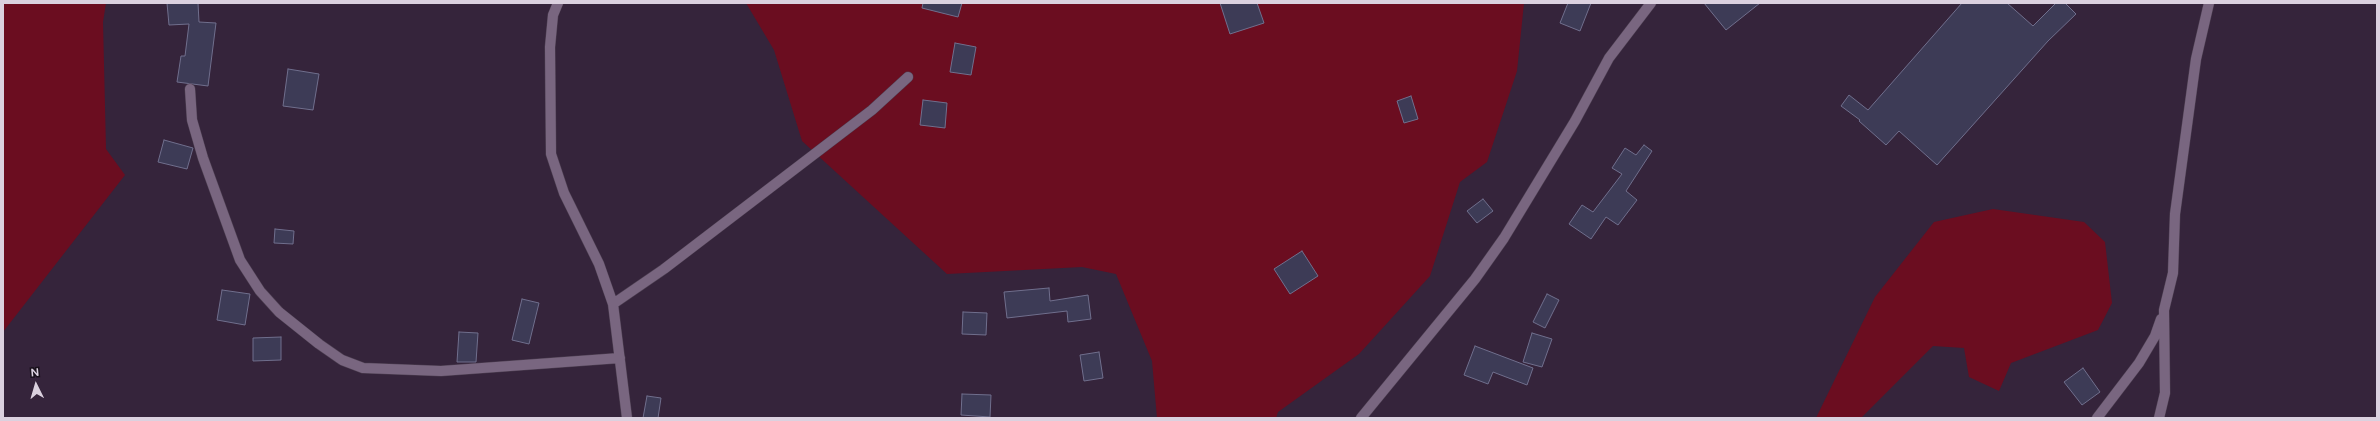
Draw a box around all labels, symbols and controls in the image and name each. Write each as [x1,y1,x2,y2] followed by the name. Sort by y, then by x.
[16,365,56,405] north arrow
[30,366,40,379] text: N

